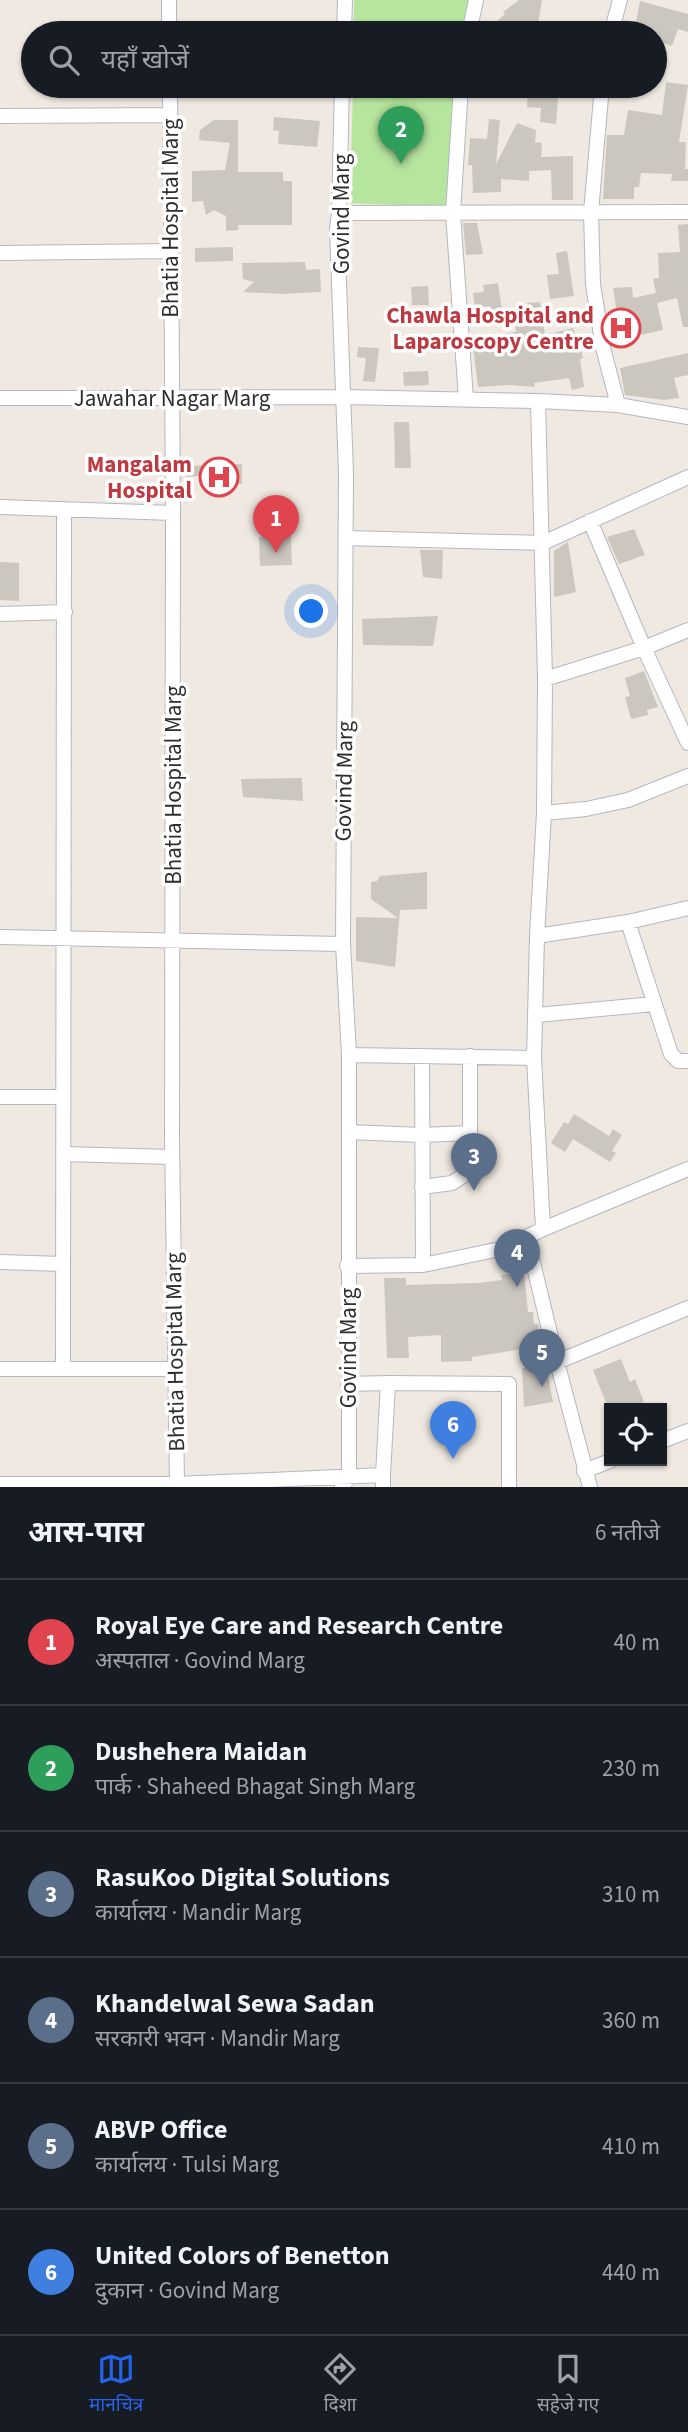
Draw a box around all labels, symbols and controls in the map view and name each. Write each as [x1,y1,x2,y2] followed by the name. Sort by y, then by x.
[21,21,667,98] search box
[45,41,83,79] icon: search
[101,41,189,78] text: यहाँ खोजें
[378,106,424,164] pin: 2
[154,118,187,318] street label: Bhatia Hospital Marg
[325,153,358,274] street label: Govind Marg
[386,299,594,358] place label: Chawla Hospital and Laparoscopy Centre
[600,307,642,349] hospital icon: Chawla Hospital and Laparoscopy Centre
[74,382,271,415] street label: Jawahar Nagar Marg
[87,448,192,507] place label: Mangalam Hospital
[198,456,240,498] hospital icon: Mangalam Hospital
[253,495,299,553] pin: 1
[294,594,328,628] your location
[157,685,190,885] street label: Bhatia Hospital Marg
[326,720,362,842] street label: Govind Marg
[451,1133,497,1191] pin: 3
[494,1229,540,1287] pin: 4
[157,1252,193,1452] street label: Bhatia Hospital Marg
[332,1287,365,1408] street label: Govind Marg
[519,1329,565,1387] pin: 5
[430,1401,476,1459] pin: 6
[604,1403,667,1466] map controls
[604,1403,667,1466] button: locate
[28,1511,144,1554] text: आस-पास
[595,1516,660,1549] text: 6 नतीजे
[95,1607,503,1644] text: Royal Eye Care and Research Centre
[45,1626,57,1659] text: 1
[613,1626,660,1659] text: 40 m
[95,1644,305,1677] text: अस्पताल · Govind Marg
[95,1733,307,1770] text: Dushehera Maidan
[45,1752,57,1785] text: 2
[602,1752,660,1785] text: 230 m
[95,1770,415,1803] text: पार्क · Shaheed Bhagat Singh Marg
[95,1859,390,1896] text: RasuKoo Digital Solutions
[45,1878,57,1911] text: 3
[602,1878,660,1911] text: 310 m
[95,1896,301,1929] text: कार्यालय · Mandir Marg
[95,1985,375,2022] text: Khandelwal Sewa Sadan
[45,2004,57,2037] text: 4
[602,2004,660,2037] text: 360 m
[95,2022,340,2055] text: सरकारी भवन · Mandir Marg
[95,2111,227,2148] text: ABVP Office
[45,2130,57,2163] text: 5
[602,2130,660,2163] text: 410 m
[95,2148,279,2181] text: कार्यालय · Tulsi Marg
[95,2237,390,2274] text: United Colors of Benetton
[45,2256,57,2289] text: 6
[602,2256,660,2289] text: 440 m
[95,2274,279,2307] text: दुकान · Govind Marg
[89,2350,143,2419] tab: मानचित्र
[321,2350,359,2419] tab: दिशा
[537,2350,599,2419] tab: सहेजे गए

